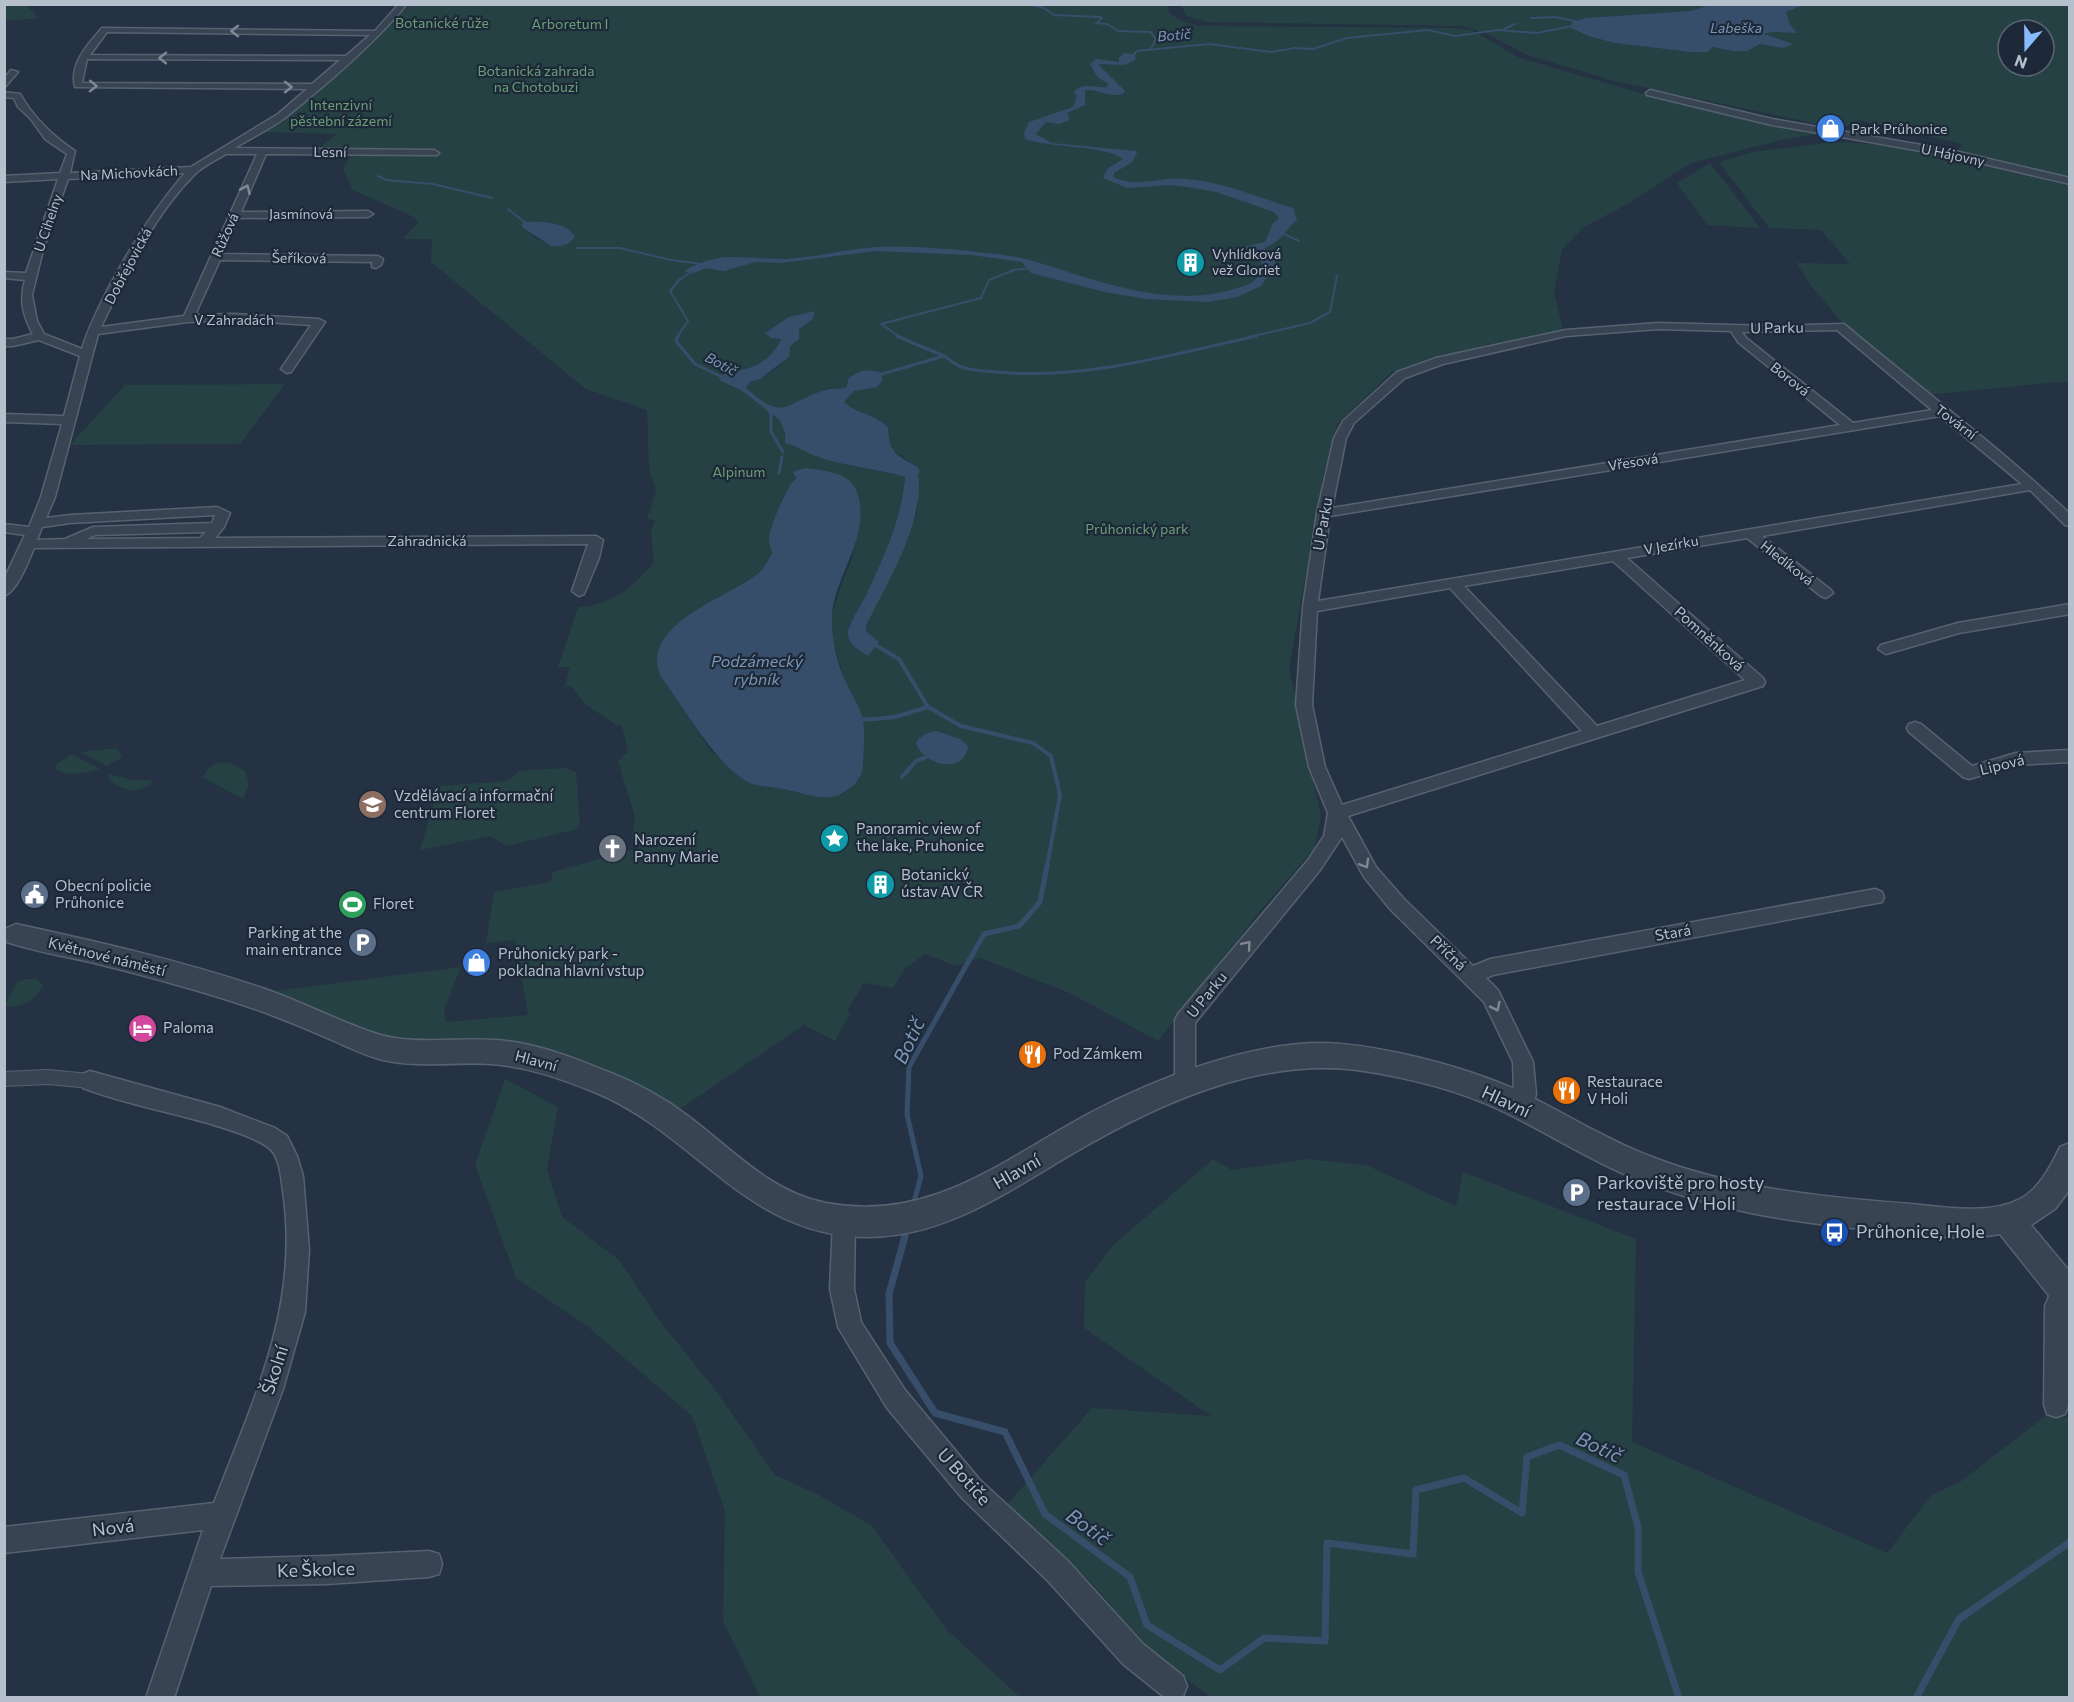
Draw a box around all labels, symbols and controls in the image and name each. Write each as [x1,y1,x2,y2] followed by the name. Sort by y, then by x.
[395,14,489,31] park label: Botanické růže
[532,15,608,32] park label: Arboretum I
[1996,18,2056,78] north arrow
[1710,19,1762,36] water label: Labeška
[1157,24,1192,44] water label: Botič
[230,25,239,37] one-way arrow
[158,52,167,64] one-way arrow
[2012,52,2030,74] text: N
[478,62,594,95] park label: Botanická zahrada na Chotobuzi
[88,79,97,92] one-way arrow
[283,81,292,93] one-way arrow
[290,96,392,129] park label: Intenzivní pěstební zázemí
[1814,113,1846,145] shop icon: Park Průhonice
[1851,120,1947,137] place label: Park Průhonice
[1920,139,1986,170] street label: U Hájovny
[313,143,347,160] street label: Lesní
[80,161,178,184] street label: Na Michovkách
[238,184,250,195] one-way arrow
[30,192,65,254] street label: U Cihelny
[269,205,333,222] street label: Jasmínová
[207,210,242,259] street label: Růžová
[100,225,155,307] street label: Dobřejovická
[1212,245,1281,278] place label: Vyhlídková vež Gloriet
[1175,246,1207,278] building icon: Vyhlídková vež Gloriet
[272,249,326,266] street label: Šeříková
[194,311,274,328] street label: V Zahradách
[1750,318,1804,336] street label: U Parku
[702,348,741,379] water label: Botič
[1767,358,1813,399] street label: Borová
[1932,401,1981,443] street label: Tovární
[1607,449,1659,474] street label: Vřesová
[712,463,766,480] park label: Alpinum
[1308,496,1336,552] street label: U Parku
[1085,520,1189,537] park label: Průhonický park
[1642,531,1700,558] street label: V Jezírku
[388,532,467,549] street label: Zahradnická
[1757,537,1817,589] street label: Hledíková
[1671,602,1748,674] street label: Pomněnková
[711,651,804,688] water label: Podzámecký rybník
[1978,750,2026,778] street label: Lipová
[394,786,554,821] place label: Vzdělávací a informační centrum Floret
[357,789,389,821] school or university icon: Vzdělávací a informační centrum Floret
[856,819,984,854] place label: Panoramic view of the lake, Pruhonice
[819,822,851,854] place icon: Panoramic view of the lake, Pruhonice
[634,830,719,865] place label: Narození Panny Marie
[597,833,629,865] church icon: Narození Panny Marie
[1358,858,1369,868] one-way arrow
[901,865,983,900] place label: Botanický ústav AV ČR
[864,868,896,900] building icon: Botanický ústav AV ČR
[55,876,152,911] place label: Obecní policie Průhonice
[18,879,50,911] public building icon: Obecní policie Průhonice
[336,888,368,920] sports icon: Floret
[373,894,414,912] place label: Floret
[1653,920,1692,944] street label: Stará
[245,923,342,958] place label: Parking at the main entrance
[347,926,379,958] parking icon: Parking at the main entrance
[1427,931,1470,974] street label: Příčná
[47,933,169,980] street label: Květnové náměstí
[1240,941,1251,952] one-way arrow
[498,944,645,979] place label: Průhonický park - pokladna hlavní vstup
[461,947,493,979] shop icon: Průhonický park - pokladna hlavní vstup
[1182,968,1230,1021] street label: U Parku
[1489,1000,1501,1011] one-way arrow
[126,1012,158,1044] hotel icon: Paloma
[887,1012,930,1067] water label: Botič
[163,1018,214,1036] place label: Paloma
[1016,1038,1048,1070] restaurant icon: Pod Zámkem
[1053,1044,1142,1062] place label: Pod Zámkem
[513,1046,560,1075] street label: Hlavní
[1587,1072,1663,1107] place label: Restaurace V Holi
[1550,1075,1582,1107] restaurant icon: Restaurace V Holi
[1478,1080,1536,1123] street label: Hlavní
[989,1148,1045,1194] street label: Hlavní
[1597,1171,1764,1214] place label: Parkoviště pro hosty restaurace V Holi
[1560,1177,1592,1209] parking icon: Parkoviště pro hosty restaurace V Holi
[1819,1216,1851,1248] bus stop icon: Průhonice, Hole
[1856,1220,1985,1242] place label: Průhonice, Hole
[256,1341,293,1397] street label: Školní
[1573,1425,1628,1468] water label: Botič
[933,1443,996,1509] street label: U Botiče
[1062,1502,1117,1551] water label: Botič
[90,1514,135,1541] street label: Nová
[277,1557,355,1581] street label: Ke Školce

